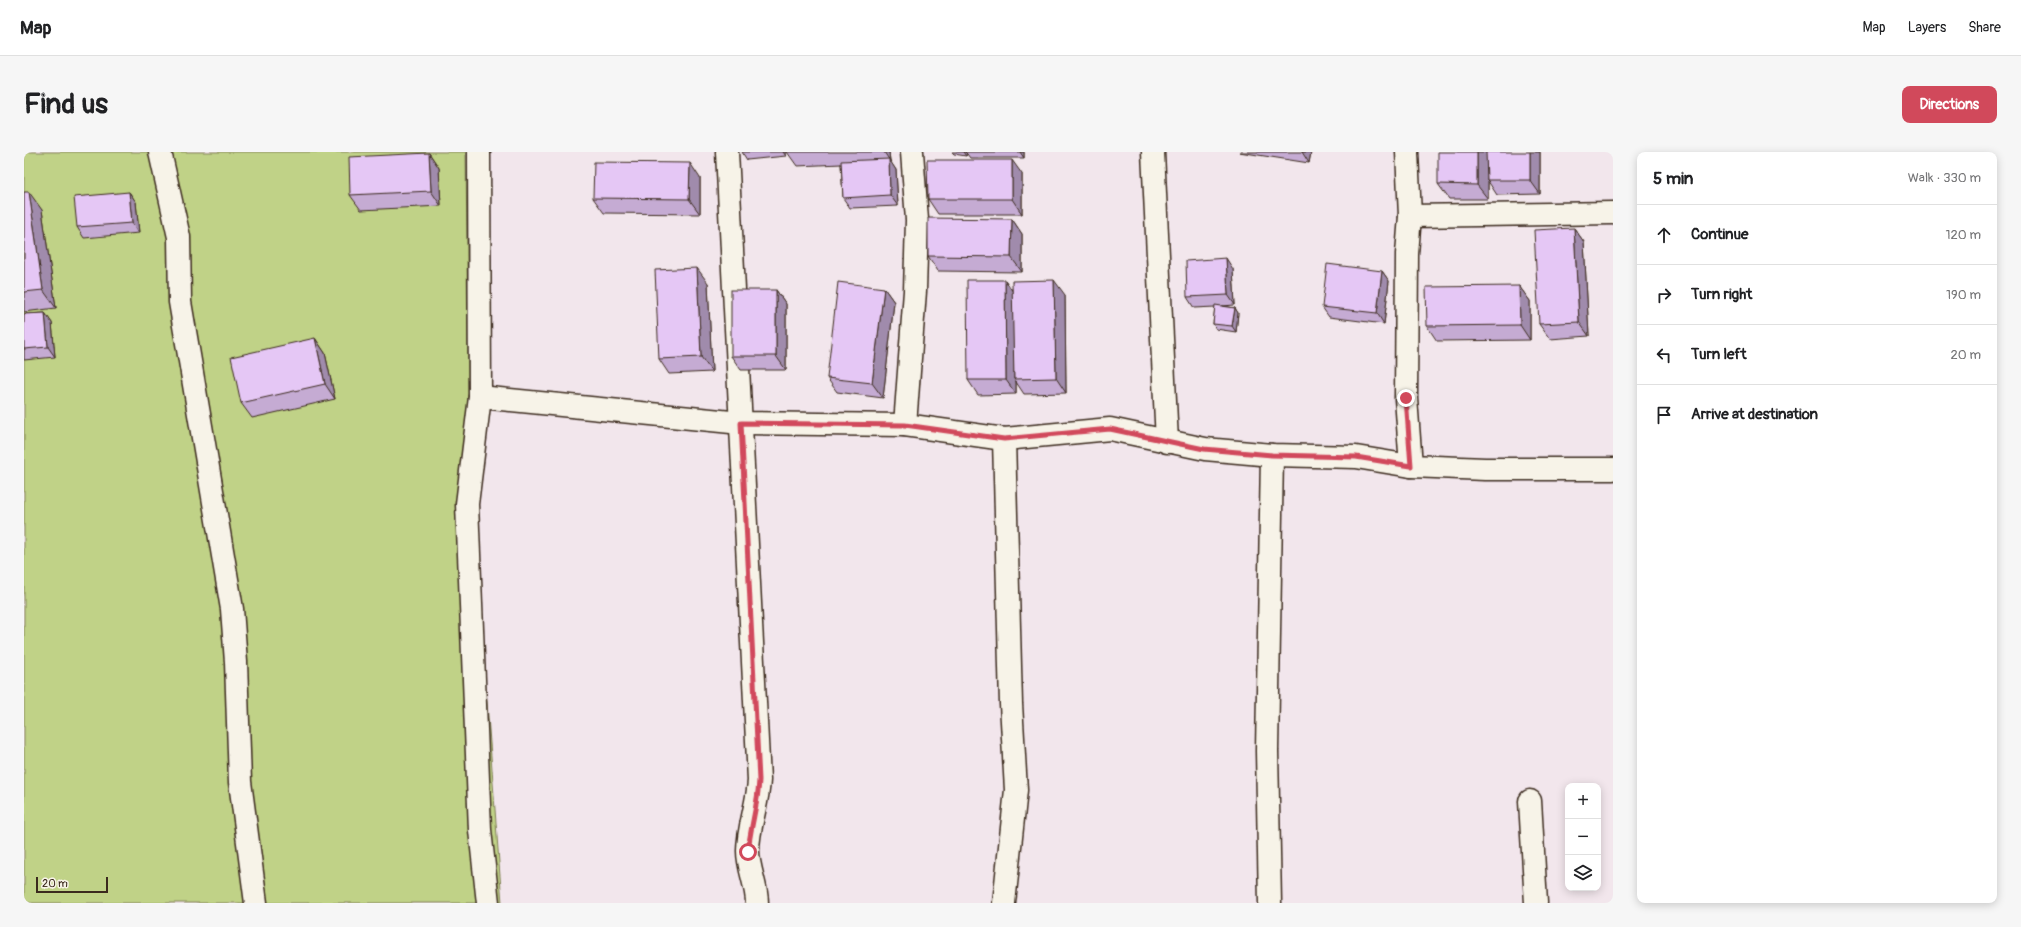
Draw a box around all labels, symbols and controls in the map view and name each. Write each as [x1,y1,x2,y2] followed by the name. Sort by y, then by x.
[20,16,51,40] text: Map
[1863,19,1886,36] text: Map
[1908,19,1946,36] text: Layers
[1968,19,2001,36] text: Share
[1902,86,1997,123] button: Directions
[24,87,108,122] text: Find us
[1653,168,1693,189] text: 5 min
[1908,170,1981,186] text: Walk · 330 m
[1653,224,1675,246] icon: ahead
[1691,225,1749,244] text: Continue
[1945,227,1981,243] text: 120 m
[1653,284,1675,306] icon: right
[1691,285,1752,304] text: Turn right
[1946,287,1981,303] text: 190 m
[1653,344,1675,366] icon: left
[1691,345,1747,364] text: Turn left
[1950,347,1981,363] text: 20 m
[1397,389,1415,407] route end
[1653,404,1675,426] icon: arrive
[1691,405,1818,424] text: Arrive at destination
[1565,783,1601,891] map controls
[1565,783,1601,819] button: +
[1565,819,1601,855] button: −
[739,843,757,861] route start
[1565,855,1601,891] button: layers
[36,875,108,894] scale bar
[42,877,68,890] text: 20 m

